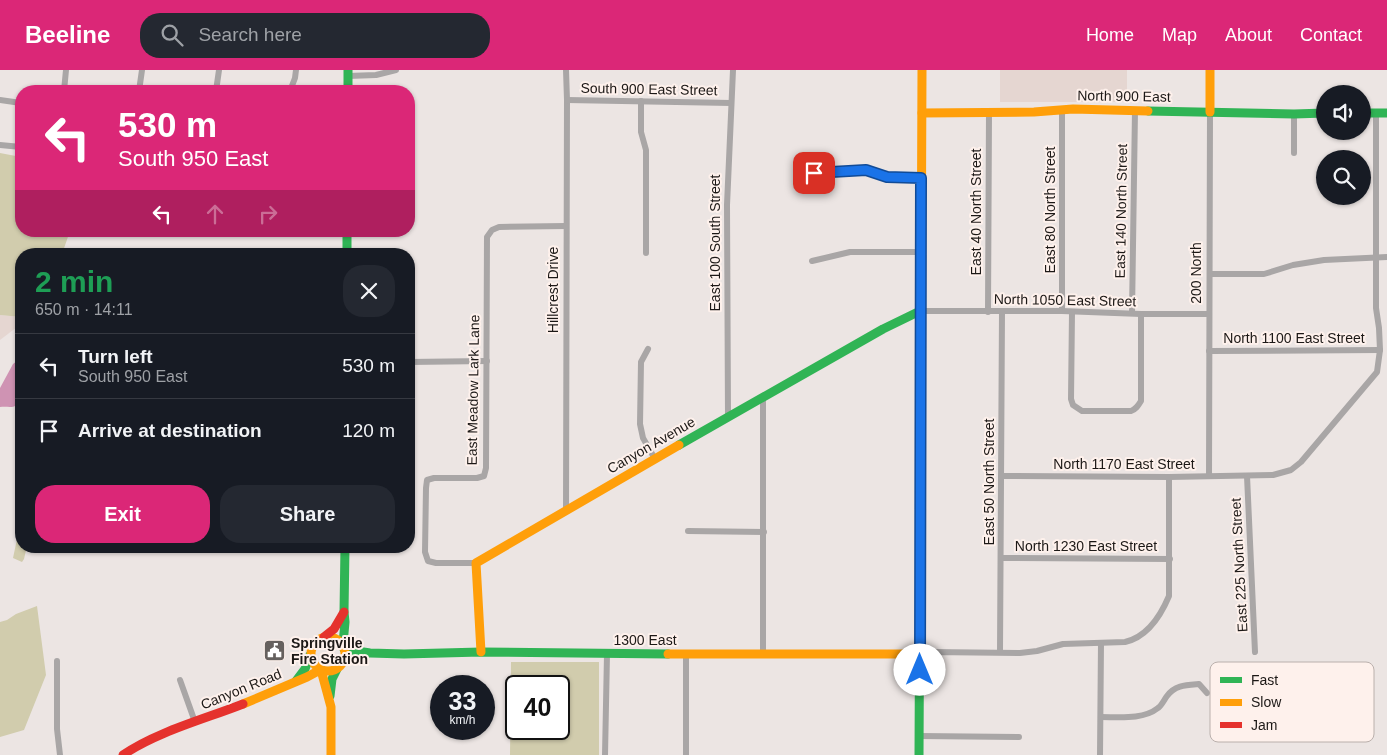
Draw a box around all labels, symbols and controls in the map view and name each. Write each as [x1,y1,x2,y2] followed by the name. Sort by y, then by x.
[140,13,490,58] search box
[25,21,110,48] text: Beeline
[158,21,186,49] icon: search
[198,24,302,45] text: Search here
[1086,25,1134,45] text: Home
[1162,25,1197,45] text: Map
[1225,25,1272,45] text: About
[1300,25,1362,45] text: Contact
[580,80,718,98] street label: South 900 East Street
[1316,85,1371,205] map controls
[1316,85,1371,140] button: sound
[1077,87,1171,105] street label: North 900 East
[35,105,100,170] icon: left
[118,105,217,144] text: 530 m
[1112,143,1130,278] street label: East 140 North Street
[118,146,268,171] text: South 950 East
[1042,146,1058,273] street label: East 80 North Street
[968,148,984,275] street label: East 40 North Street
[1316,150,1371,205] button: search
[793,152,835,194] pin
[800,159,828,187] icon: arrive
[707,174,723,311] street label: East 100 South Street
[148,200,176,228] icon: left
[201,200,229,228] icon: ahead
[254,200,282,228] icon: right
[1188,242,1204,304] street label: 200 North
[545,247,561,333] street label: Hillcrest Drive
[35,265,113,298] text: 2 min
[343,265,395,317] button: close
[994,291,1136,309] street label: North 1050 East Street
[35,301,133,318] text: 650 m · 14:11
[464,314,482,466] street label: East Meadow Lark Lane
[1223,330,1365,346] street label: North 1100 East Street
[78,346,153,367] text: Turn left
[35,352,63,380] icon: left
[342,355,395,376] text: 530 m
[78,368,187,385] text: South 950 East
[604,413,698,477] street label: Canyon Avenue
[35,417,63,445] icon: arrive
[981,418,997,545] street label: East 50 North Street
[78,420,262,441] text: Arrive at destination
[342,420,395,441] text: 120 m
[1053,456,1195,472] street label: North 1170 East Street
[35,485,210,543] button: Exit
[220,485,395,543] button: Share
[1227,497,1251,633] street label: East 225 North Street
[1015,538,1157,554] street label: North 1230 East Street
[613,632,677,648] street label: 1300 East
[291,635,368,667] place label: Springville Fire Station
[263,639,287,663] public building icon: Springville Fire Station
[893,643,945,695] position arrow
[1210,662,1374,742] legend
[198,666,284,712] street label: Canyon Road
[1251,672,1278,688] text: Fast
[505,675,570,740] speed limit sign: 40
[449,687,476,715] text: 33
[1251,694,1282,710] text: Slow
[449,713,476,727] text: km/h
[1251,717,1277,733] text: Jam

